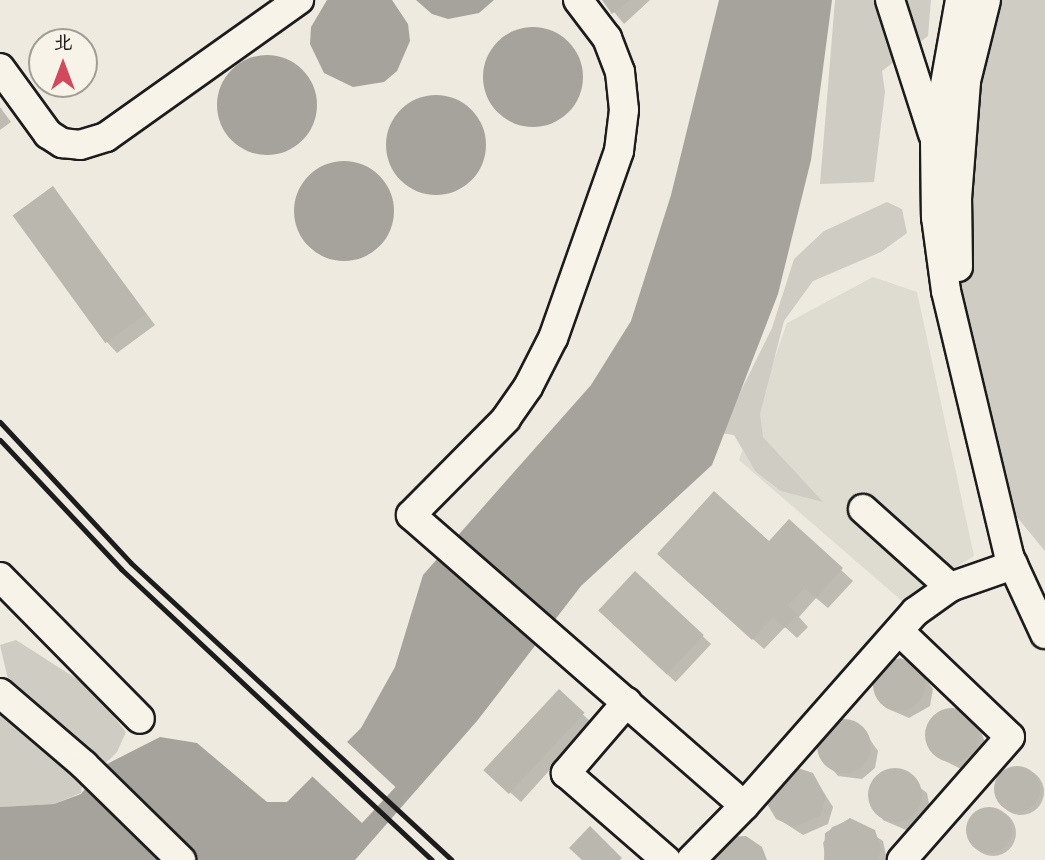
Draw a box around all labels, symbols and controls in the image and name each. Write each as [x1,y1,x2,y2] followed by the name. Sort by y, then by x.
[28,28,98,98] north arrow
[53,30,73,57] text: 北

